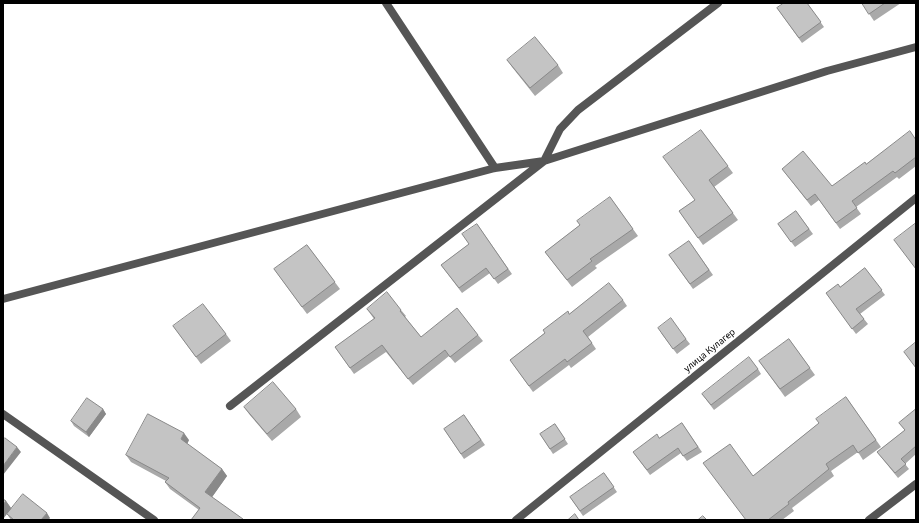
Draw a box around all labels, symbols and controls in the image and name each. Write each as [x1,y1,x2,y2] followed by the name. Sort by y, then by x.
[682,327,738,375] street label: улица Кулагер

